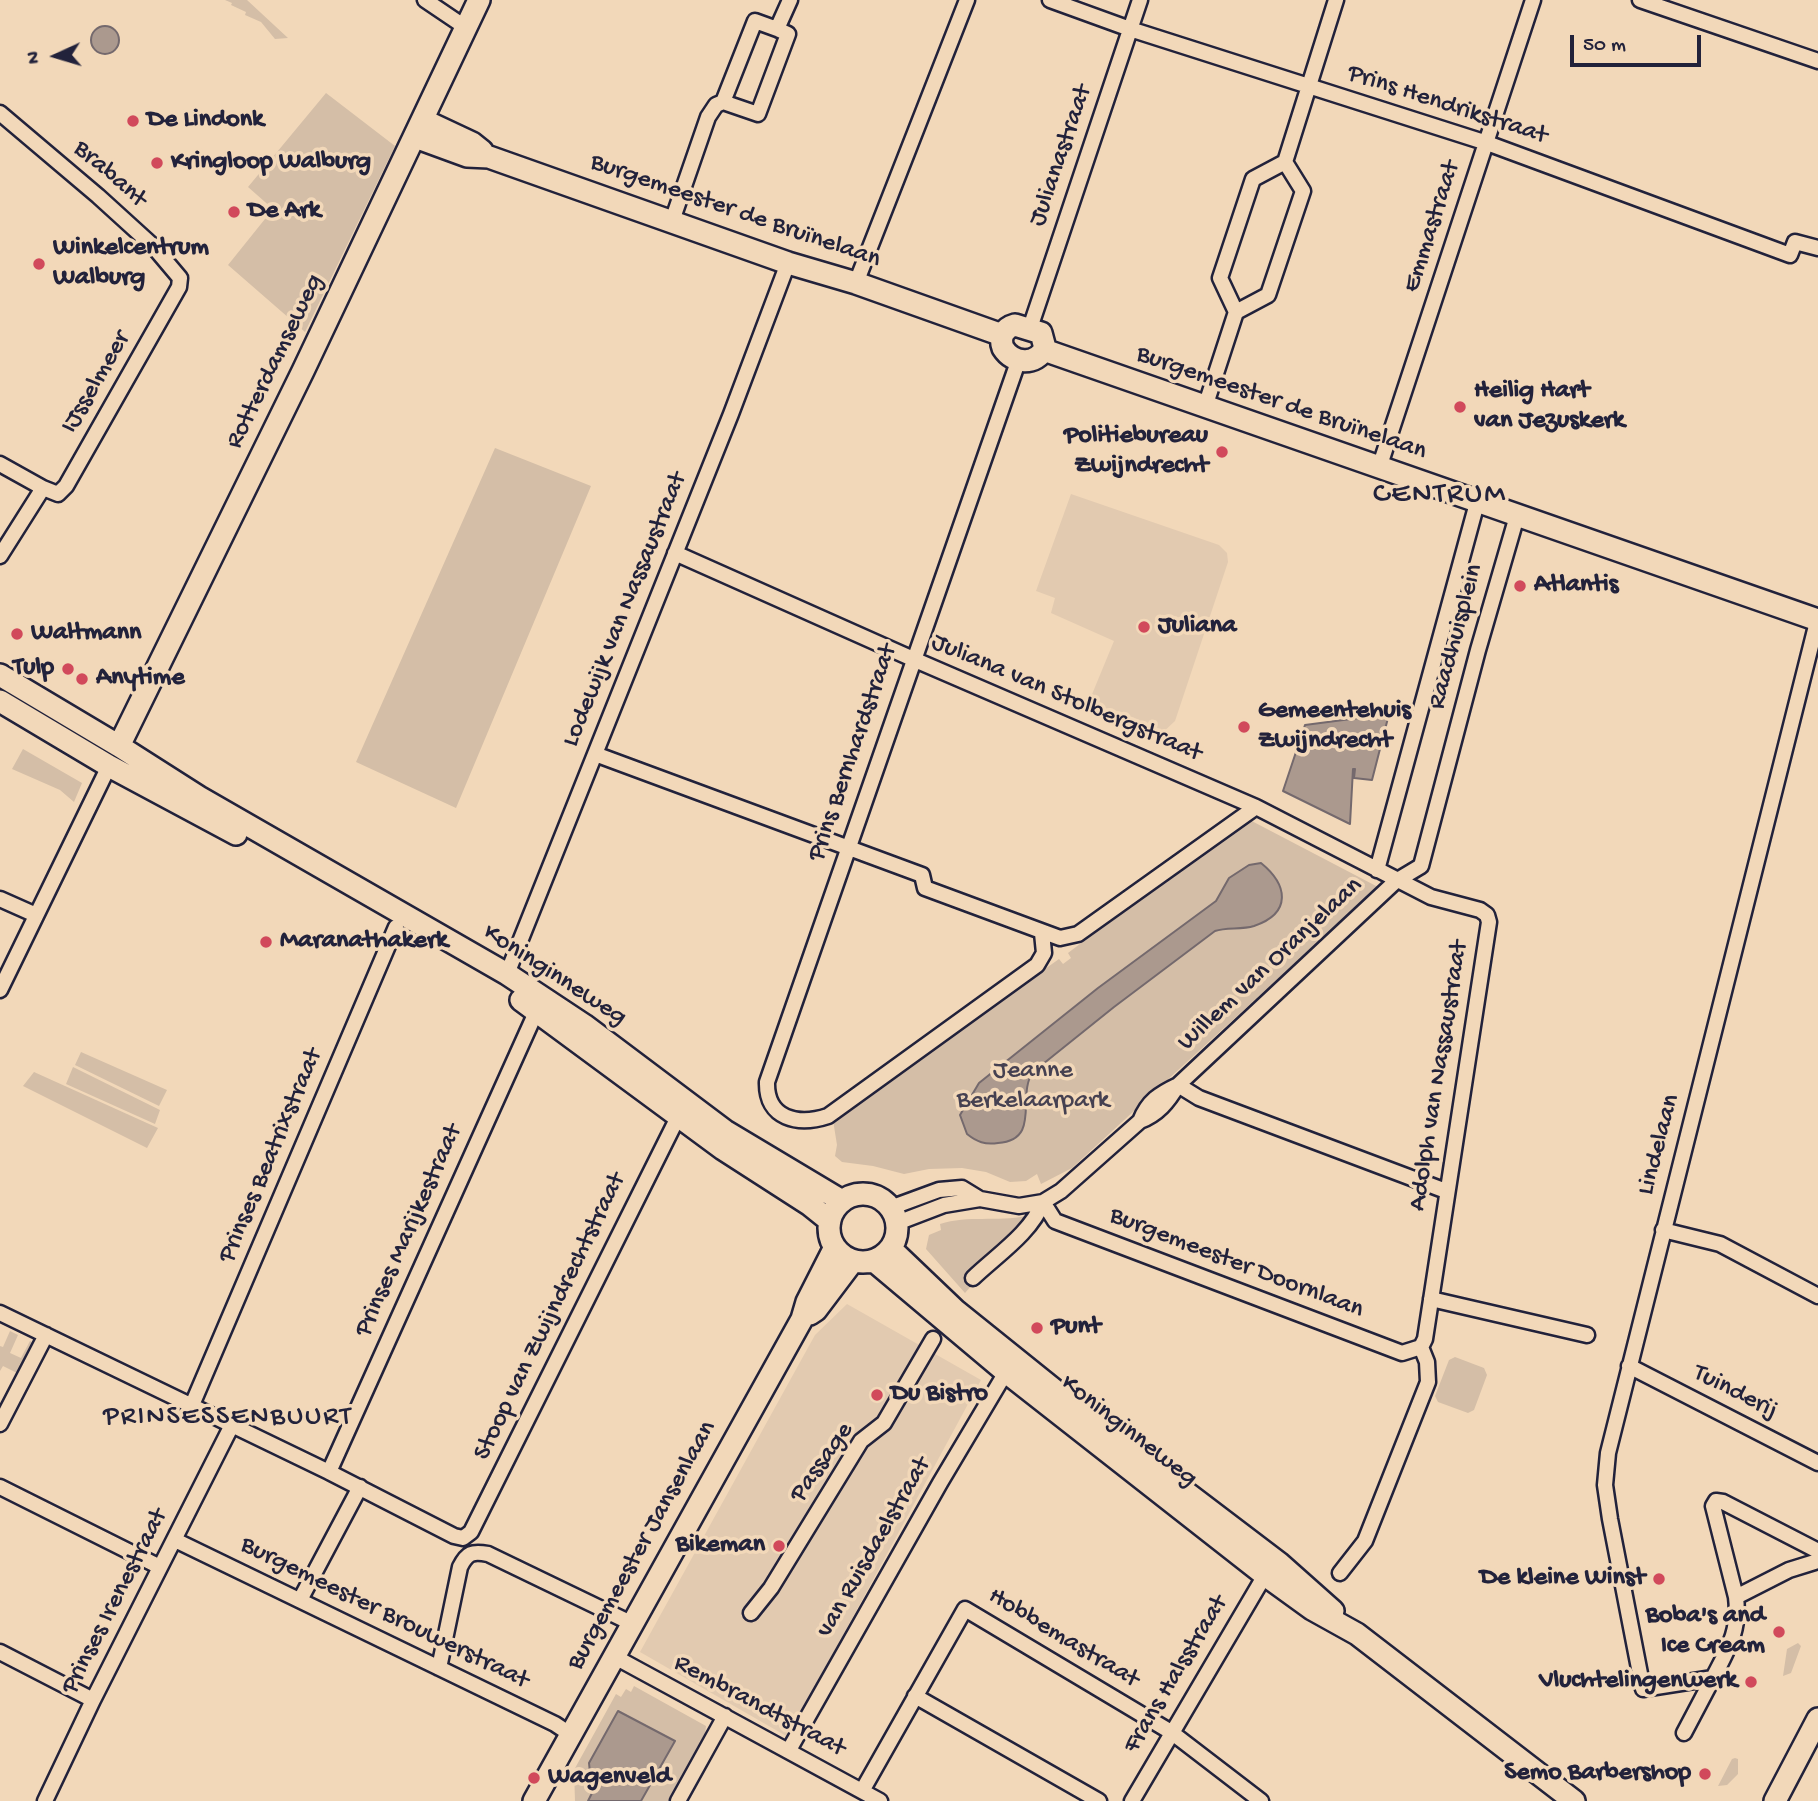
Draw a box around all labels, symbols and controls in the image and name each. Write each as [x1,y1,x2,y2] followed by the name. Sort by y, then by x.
[21,21,91,91] north arrow
[1573,21,1704,65] scale bar
[1583,34,1626,59] text: 50 m
[23,51,46,64] text: N
[1343,59,1551,153] street label: Prins Hendrikstraat
[1023,81,1101,231] street label: Julianastraat
[147,105,264,137] place label: De Lindonk
[125,113,141,129] marker: De Lindonk
[66,134,152,216] street label: Brabant
[171,147,371,179] place label: Kringloop Walburg
[586,148,884,276] street label: Burgemeester de Bruïnelaan
[149,155,165,171] marker: Kringloop Walburg
[1397,157,1469,297] street label: Emmastraat
[248,196,321,228] place label: De Ark
[226,204,242,220] marker: De Ark
[53,233,209,294] place label: Winkelcentrum Walburg
[31,256,47,272] marker: Winkelcentrum Walburg
[220,270,332,454] street label: Rotterdamseweg
[55,326,139,440] street label: IJsselmeer
[1132,340,1430,468] street label: Burgemeester de Bruïnelaan
[1474,376,1625,438] place label: Heilig Hart van Jezuskerk
[1452,399,1468,415] marker: Heilig Hart van Jezuskerk
[1064,421,1208,482] place label: Politiebureau Zwijndrecht
[1214,444,1230,460] marker: Politiebureau Zwijndrecht
[557,468,695,752] street label: Lodewijk van Nassaustraat
[1374,478,1506,514] district label: CENTRUM
[1423,561,1491,713] street label: Raadhuisplein
[1534,570,1618,602] place label: Atlantis
[1512,578,1528,594] marker: Atlantis
[1158,611,1237,643] place label: Juliana
[31,618,141,650] place label: Waltmann
[1136,619,1152,635] marker: Juliana
[9,626,25,642] marker: Waltmann
[926,628,1206,770] street label: Juliana van Stolbergstraat
[802,640,906,866] street label: Prins Bernhardstraat
[13,653,54,685] place label: Tulp
[60,661,76,677] marker: Tulp
[96,663,185,695] place label: Anytime
[74,671,90,687] marker: Anytime
[1258,696,1411,758] place label: Gemeentehuis Zwijndrecht
[1236,719,1252,735] marker: Gemeentehuis Zwijndrecht
[1172,871,1370,1059] street label: Willem van Oranjelaan
[476,918,632,1034] street label: Koninginneweg
[280,926,448,958] place label: Maranathakerk
[258,934,274,950] marker: Maranathakerk
[1403,939,1477,1213] street label: Adolph van Nassaustraat
[213,1044,331,1268] street label: Prinses Beatrixstraat
[957,1056,1109,1118] park label: Jeanne Berkelaarpark
[1632,1091,1688,1199] street label: Lindelaan
[349,1120,471,1342] street label: Prinses Marijkestraat
[468,1168,634,1466] street label: Stoop van Zwijndrechtstraat
[1105,1201,1367,1327] street label: Burgemeester Doornlaan
[1051,1312,1101,1344] place label: Punt
[1029,1320,1045,1336] marker: Punt
[1687,1358,1783,1428] street label: Tuinderij
[1053,1369,1203,1495] street label: Koninginneweg
[891,1379,988,1411] place label: Du Bistro
[869,1387,885,1403] marker: Du Bistro
[105,1402,351,1436] district label: PRINSESSENBUURT
[561,1416,725,1676] street label: Burgemeester Jansenlaan
[784,1417,862,1509] street label: Passage
[811,1452,939,1644] street label: van Ruisdaelstraat
[56,1504,176,1700] street label: Prinses Irenestraat
[235,1530,533,1698] street label: Burgemeester Brouwerstraat
[676,1530,765,1562] place label: Bikeman
[771,1538,787,1554] marker: Bikeman
[1480,1563,1645,1595] place label: De kleine Winst
[1651,1571,1667,1587] marker: De kleine Winst
[982,1582,1144,1696] street label: Hobbemastraat
[1118,1590,1236,1760] street label: Frans Halsstraat
[1646,1601,1765,1662] place label: Boba's and Ice Cream
[1771,1624,1787,1640] marker: Boba's and Ice Cream
[668,1649,850,1765] street label: Rembrandtstraat
[1539,1666,1737,1698] place label: Vluchtelingenwerk
[1743,1674,1759,1690] marker: Vluchtelingenwerk
[1504,1758,1691,1790] place label: Semo Barbershop
[548,1762,671,1794] place label: Wagenveld
[1697,1766,1713,1782] marker: Semo Barbershop
[526,1770,542,1786] marker: Wagenveld

